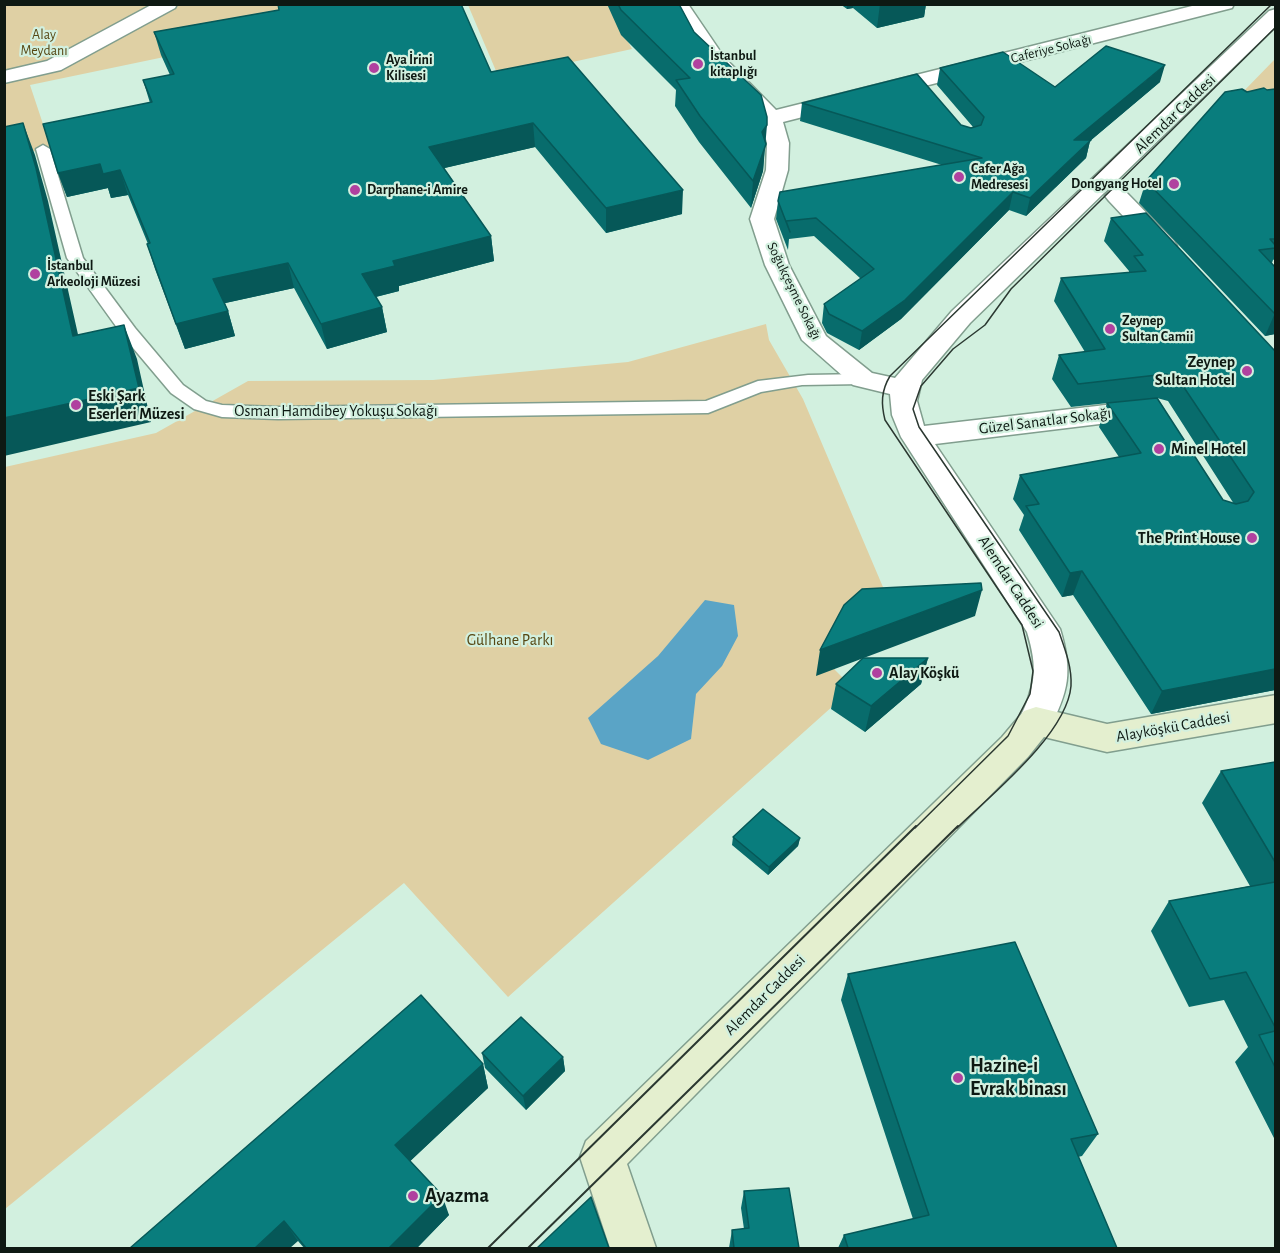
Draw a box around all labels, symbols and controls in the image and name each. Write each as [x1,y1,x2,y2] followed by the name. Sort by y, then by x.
[20,27,68,60] park label: Alay Meydanı
[1009,31,1093,67] street label: Caferiye Sokağı
[710,48,757,80] place label: İstanbul kitaplığı
[386,52,433,84] place label: Aya İrini Kilisesi
[691,57,705,71] marker: İstanbul kitaplığı
[367,61,381,75] marker: Aya İrini Kilisesi
[1130,70,1220,158] street label: Alemdar Caddesi
[971,161,1028,194] place label: Cafer Ağa Medresesi
[952,170,966,184] marker: Cafer Ağa Medresesi
[1071,176,1162,192] place label: Dongyang Hotel
[1167,177,1181,191] marker: Dongyang Hotel
[367,182,468,198] place label: Darphane-i Amire
[348,183,362,197] marker: Darphane-i Amire
[763,240,825,342] street label: Soğukçeşme Sokağı
[47,258,140,290] place label: İstanbul Arkeoloji Müzesi
[28,267,42,281] marker: İstanbul Arkeoloji Müzesi
[1122,313,1193,346] place label: Zeynep Sultan Camii
[1103,322,1117,336] marker: Zeynep Sultan Camii
[1155,352,1235,390] place label: Zeynep Sultan Hotel
[1240,364,1254,378] marker: Zeynep Sultan Hotel
[88,386,185,424] place label: Eski Şark Eserleri Müzesi
[69,398,83,412] marker: Eski Şark Eserleri Müzesi
[234,401,438,421] street label: Osman Hamdibey Yokuşu Sokağı
[978,403,1112,439] street label: Güzel Sanatlar Sokağı
[1171,439,1246,459] place label: Minel Hotel
[1152,442,1166,456] marker: Minel Hotel
[1138,528,1240,548] place label: The Print House
[1245,531,1259,545] marker: The Print House
[974,532,1048,632] street label: Alemdar Caddesi
[467,630,553,650] park label: Gülhane Parkı
[889,663,959,683] place label: Alay Köşkü
[870,666,884,680] marker: Alay Köşkü
[1114,708,1232,746] street label: Alayköşkü Caddesi
[721,951,809,1039] street label: Alemdar Caddesi
[970,1054,1067,1101] place label: Hazine-i Evrak binası
[951,1071,965,1085] marker: Hazine-i Evrak binası
[425,1184,489,1208] place label: Ayazma
[406,1189,420,1203] marker: Ayazma

